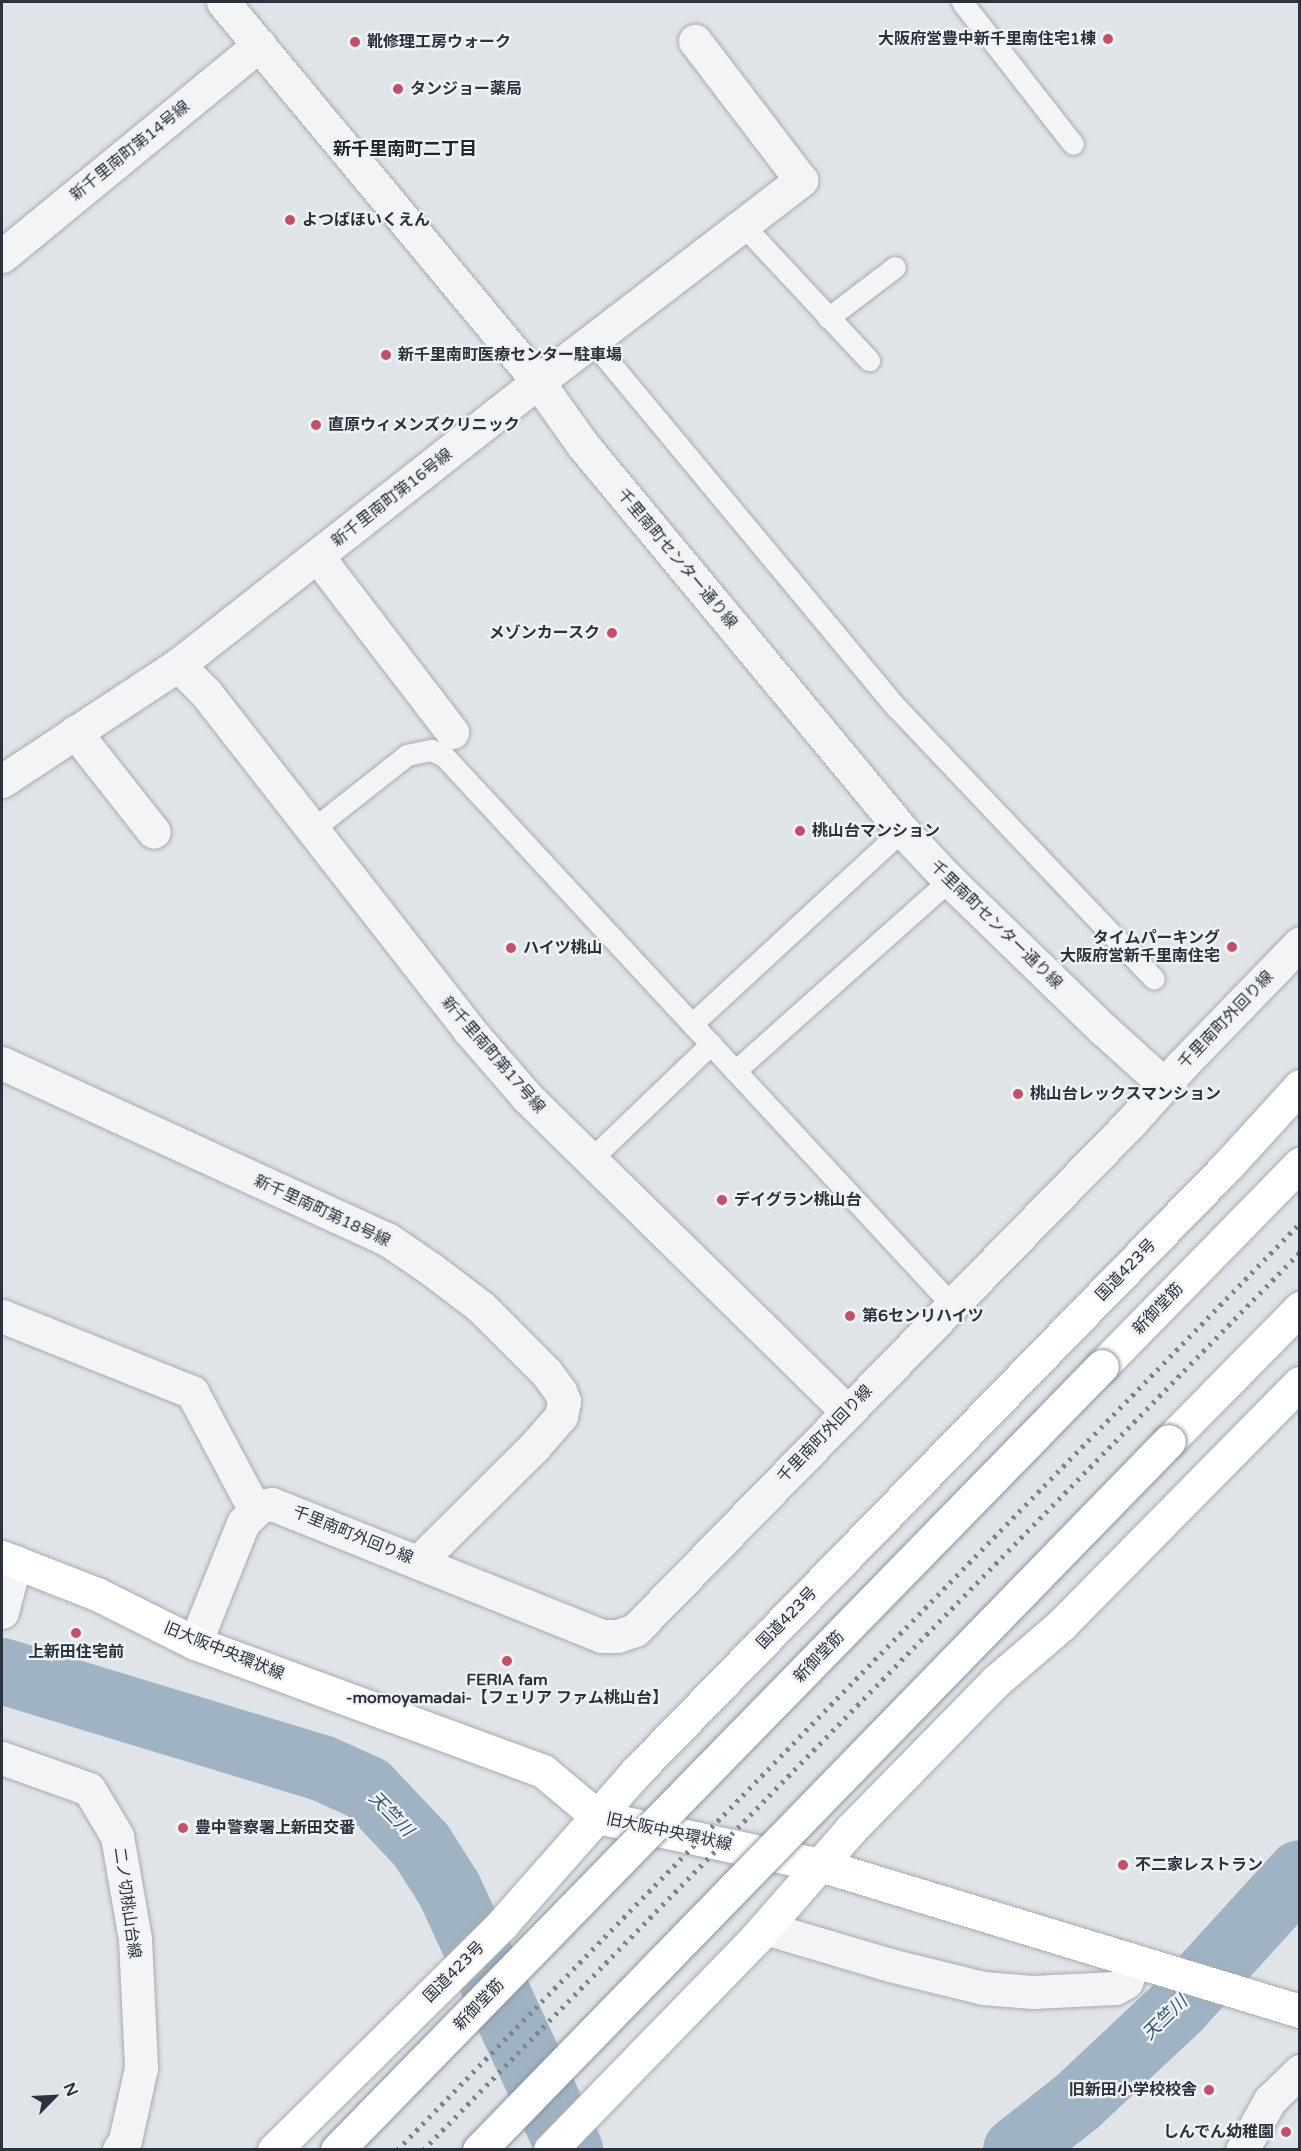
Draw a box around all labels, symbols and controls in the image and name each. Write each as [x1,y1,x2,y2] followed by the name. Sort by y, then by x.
[878,29,1096,49] place label: 大阪府営豊中新千里南住宅1棟
[367,32,511,52] place label: 靴修理工房ウォーク
[1101,32,1115,46] marker: 大阪府営豊中新千里南住宅1棟
[348,35,362,49] marker: 靴修理工房ウォーク
[410,79,522,99] place label: タンジョー薬局
[391,82,405,96] marker: タンジョー薬局
[66,97,194,205] street label: 新千里南町第14号線
[333,138,477,160] district label: 新千里南町二丁目
[302,210,430,230] place label: よつばほいくえん
[283,213,297,227] marker: よつばほいくえん
[398,345,622,365] place label: 新千里南町医療センター駐車場
[379,348,393,362] marker: 新千里南町医療センター駐車場
[328,415,520,435] place label: 直原ウィメンズクリニック
[309,418,323,432] marker: 直原ウィメンズクリニック
[328,445,456,551] street label: 新千里南町第16号線
[613,485,741,633] street label: 千里南町センター通り線
[488,623,600,643] place label: メゾンカースク
[605,626,619,640] marker: メゾンカースク
[812,821,940,841] place label: 桃山台マンション
[793,824,807,838] marker: 桃山台マンション
[926,857,1066,993] street label: 千里南町センター通り線
[1060,928,1220,966] place label: タイムパーキング 大阪府営新千里南住宅
[523,938,603,958] place label: ハイツ桃山
[1225,940,1239,954] marker: タイムパーキング 大阪府営新千里南住宅
[504,941,518,955] marker: ハイツ桃山
[1175,967,1277,1073] street label: 千里南町外回り線
[437,993,549,1117] street label: 新千里南町第17号線
[1030,1084,1222,1104] place label: 桃山台レックスマンション
[1011,1087,1025,1101] marker: 桃山台レックスマンション
[251,1171,393,1251] street label: 新千里南町第18号線
[734,1190,862,1210] place label: デイグラン桃山台
[715,1193,729,1207] marker: デイグラン桃山台
[1092,1235,1160,1305] street label: 国道423号
[1129,1279,1187,1339] street label: 新御堂筋
[862,1306,984,1326] place label: 第6センリハイツ
[843,1309,857,1323] marker: 第6センリハイツ
[774,1381,876,1487] street label: 千里南町外回り線
[290,1502,416,1568] street label: 千里南町外回り線
[753,1583,821,1653] street label: 国道423号
[161,1618,287,1684] street label: 旧大阪中央環状線
[69,1626,83,1640] marker: 上新田住宅前
[790,1627,848,1687] street label: 新御堂筋
[28,1642,124,1662] place label: 上新田住宅前
[500,1654,514,1668] marker: FERIA fam -momoyamadai-【フェリア ファム桃山台】
[346,1670,668,1708] place label: FERIA fam -momoyamadai-【フェリア ファム桃山台】
[364,1787,418,1841] water label: 天竺川
[604,1809,734,1855] street label: 旧大阪中央環状線
[195,1818,355,1838] place label: 豊中警察署上新田交番
[176,1821,190,1835] marker: 豊中警察署上新田交番
[110,1846,144,1960] street label: 二ノ切桃山台線
[1135,1855,1263,1875] place label: 不二家レストラン
[1116,1858,1130,1872] marker: 不二家レストラン
[420,1938,488,2006] street label: 国道423号
[450,1975,508,2035] street label: 新御堂筋
[1138,1991,1192,2045] water label: 天竺川
[24,2067,84,2127] north arrow
[59,2080,82,2100] text: N
[1069,2080,1197,2100] place label: 旧新田小学校校舎
[1202,2083,1216,2097] marker: 旧新田小学校校舎
[1162,2122,1274,2142] place label: しんでん幼稚園
[1279,2125,1293,2139] marker: しんでん幼稚園

